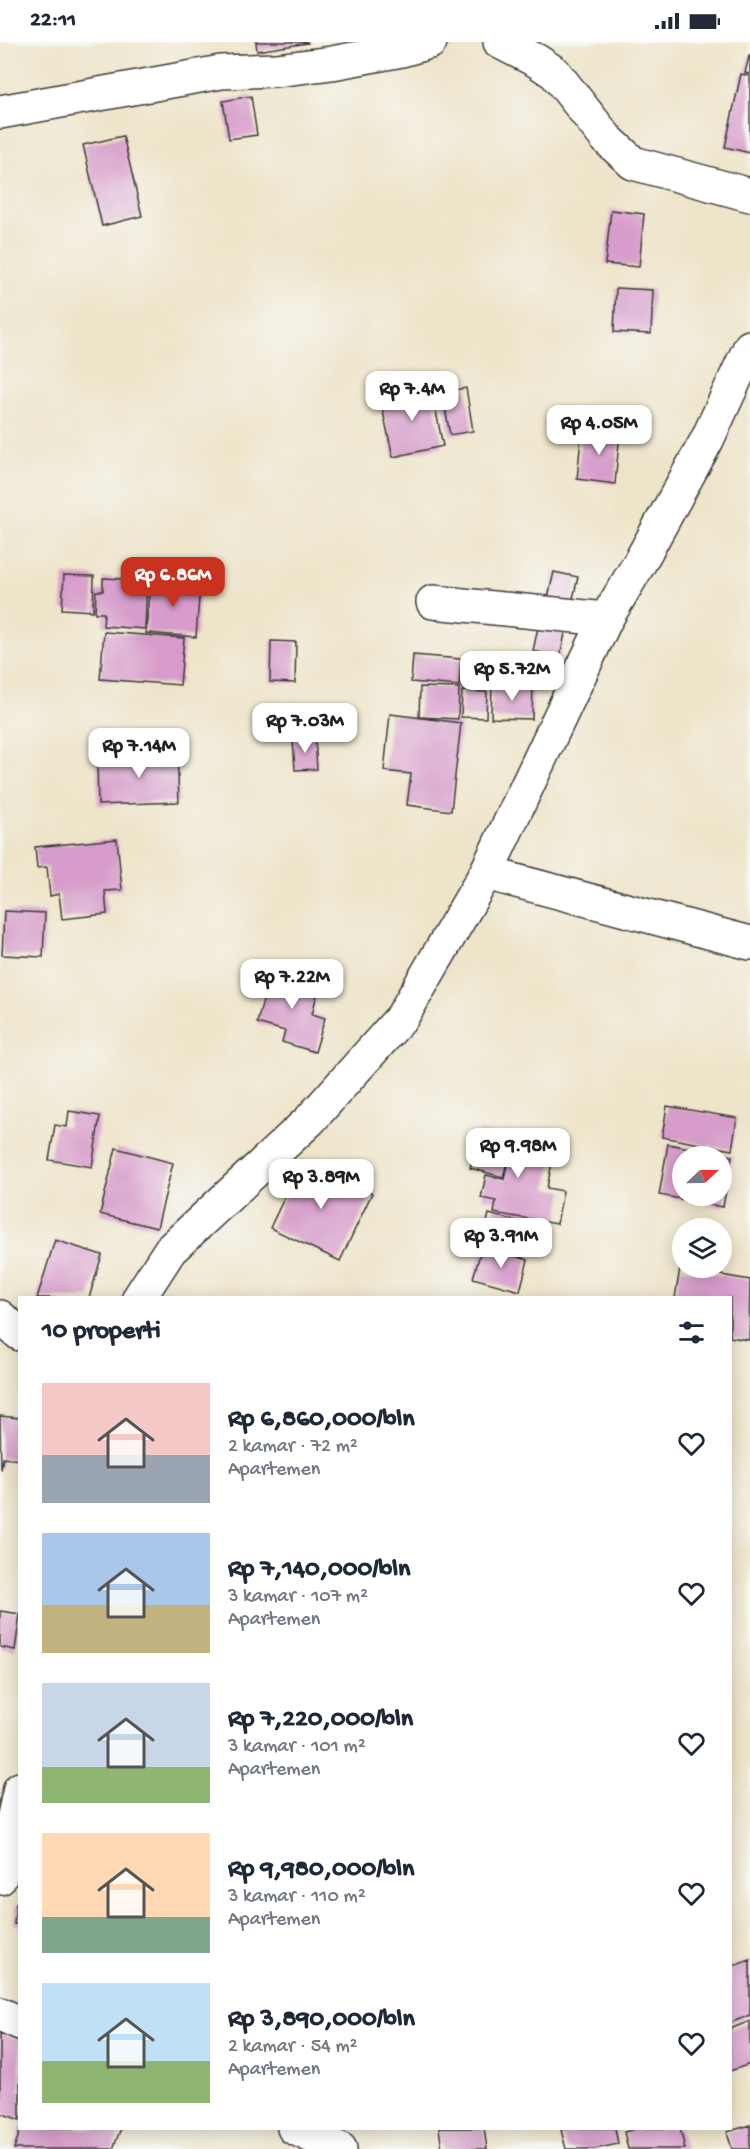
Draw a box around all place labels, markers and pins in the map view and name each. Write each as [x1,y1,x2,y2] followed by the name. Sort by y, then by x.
[357,371,467,422] pin: Rp 7.4M
[537,405,661,456] pin: Rp 4.05M
[111,557,235,608] pin: Rp 6.86M
[450,651,574,702] pin: Rp 5.72M
[243,703,367,754] pin: Rp 7.03M
[77,728,201,779] pin: Rp 7.14M
[230,959,354,1010] pin: Rp 7.22M
[456,1128,580,1179] pin: Rp 9.98M
[259,1159,383,1210] pin: Rp 3.89M
[439,1218,563,1269] pin: Rp 3.91M

